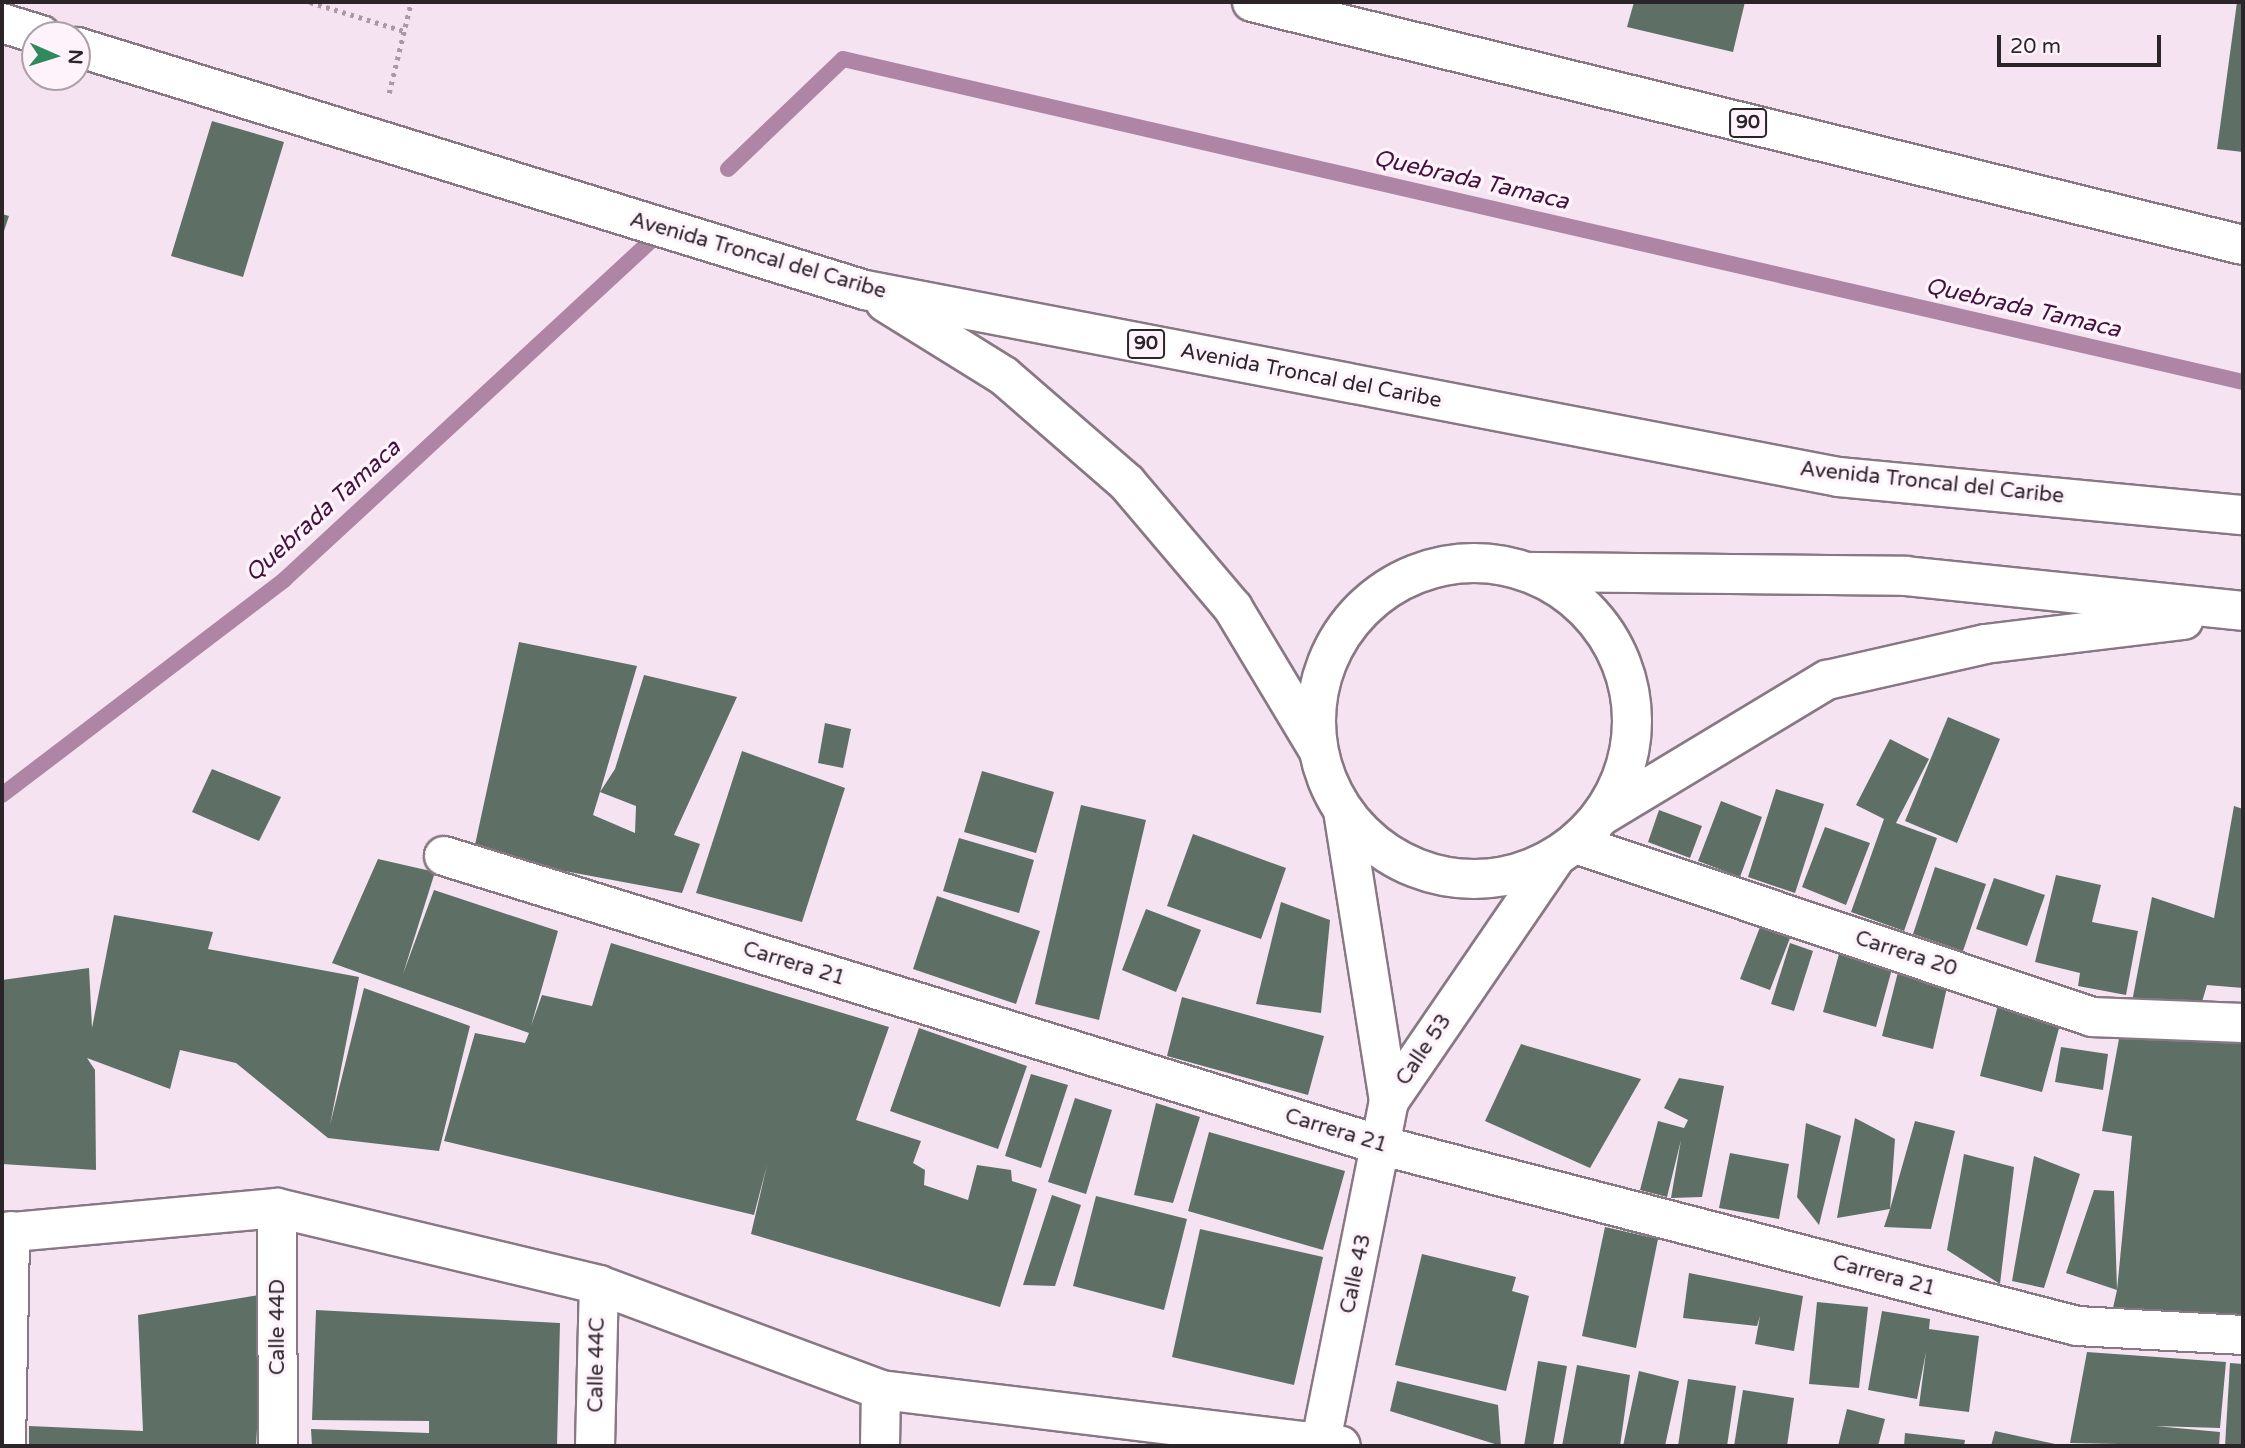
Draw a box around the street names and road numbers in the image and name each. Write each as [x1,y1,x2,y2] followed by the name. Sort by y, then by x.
[1729,108,1767,139] road number: 90
[627,207,889,305] street label: Avenida Troncal del Caribe
[1127,328,1165,360] road number: 90
[1178,338,1444,414] street label: Avenida Troncal del Caribe
[1799,457,2065,509] street label: Avenida Troncal del Caribe
[1852,926,1960,982] street label: Carrera 20
[740,936,848,992] street label: Carrera 21
[1391,1010,1457,1090] street label: Calle 53
[1282,1103,1390,1159] street label: Carrera 21
[1335,1232,1377,1316] street label: Calle 43
[1830,1250,1938,1302] street label: Carrera 21
[265,1279,291,1375] street label: Calle 44D
[584,1317,610,1413] street label: Calle 44C

